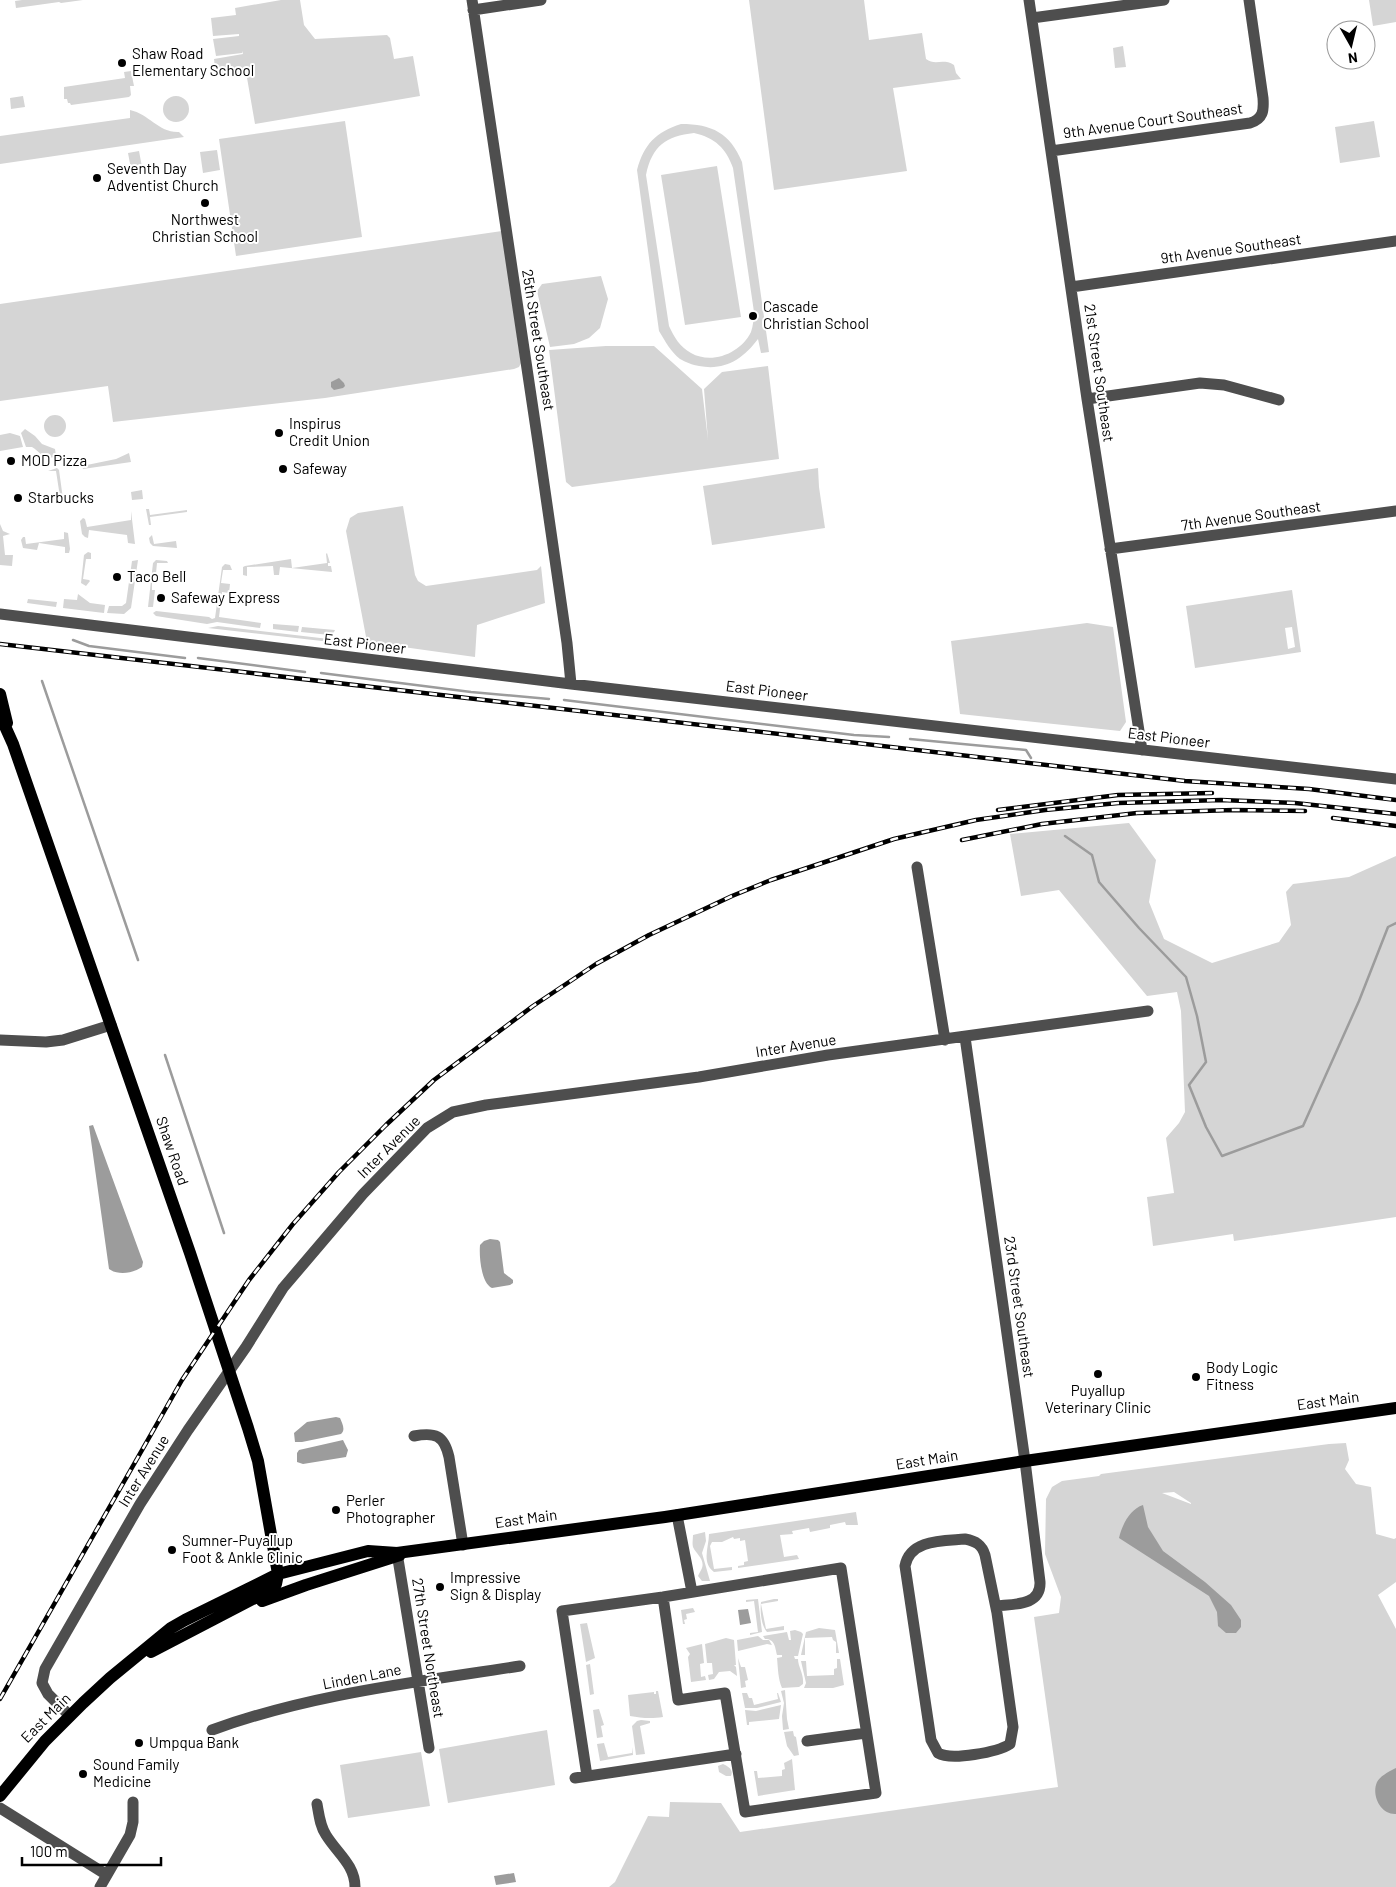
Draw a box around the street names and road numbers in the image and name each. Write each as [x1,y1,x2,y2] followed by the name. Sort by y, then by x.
[1062,98,1244,142] street label: 9th Avenue Court Southeast
[1159,229,1302,267] street label: 9th Avenue Southeast
[519,268,559,412] street label: 25th Street Southeast
[1081,303,1119,443] street label: 21st Street Southeast
[1180,496,1322,534] street label: 7th Avenue Southeast
[323,629,408,657] street label: East Pioneer
[725,676,810,704] street label: East Pioneer
[1127,723,1212,751] street label: East Pioneer
[754,1030,837,1060] street label: Inter Avenue
[353,1111,423,1181] street label: Inter Avenue
[153,1114,193,1187] street label: Shaw Road
[1001,1235,1039,1379] street label: 23rd Street Southeast
[1296,1387,1360,1413] street label: East Main
[114,1431,172,1510] street label: Inter Avenue
[894,1445,959,1473] street label: East Main
[494,1505,558,1531] street label: East Main
[409,1577,449,1719] street label: 27th Street Northeast
[321,1660,403,1692] street label: Linden Lane
[17,1689,74,1746] street label: East Main

